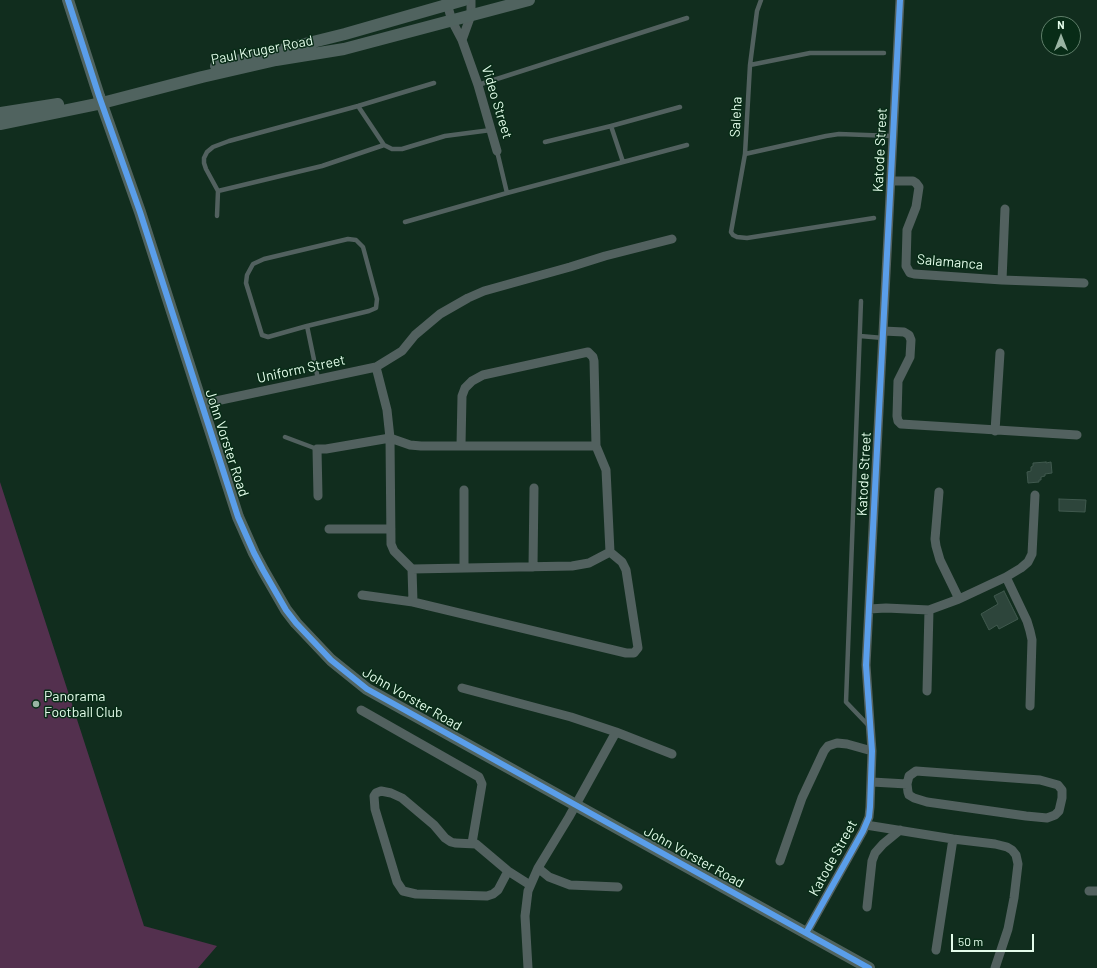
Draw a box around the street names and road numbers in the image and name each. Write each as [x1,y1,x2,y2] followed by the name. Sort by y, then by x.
[209,32,315,68] street label: Paul Kruger Road
[478,63,516,141] street label: Video Street
[727,96,745,138] street label: Saleha
[869,107,891,193] street label: Katode Street
[916,251,984,273] street label: Salamanca
[255,351,347,387] street label: Uniform Street
[202,387,252,499] street label: John Vorster Road
[853,431,875,517] street label: Katode Street
[359,664,465,734] street label: John Vorster Road
[805,817,861,899] street label: Katode Street
[641,823,747,891] street label: John Vorster Road

